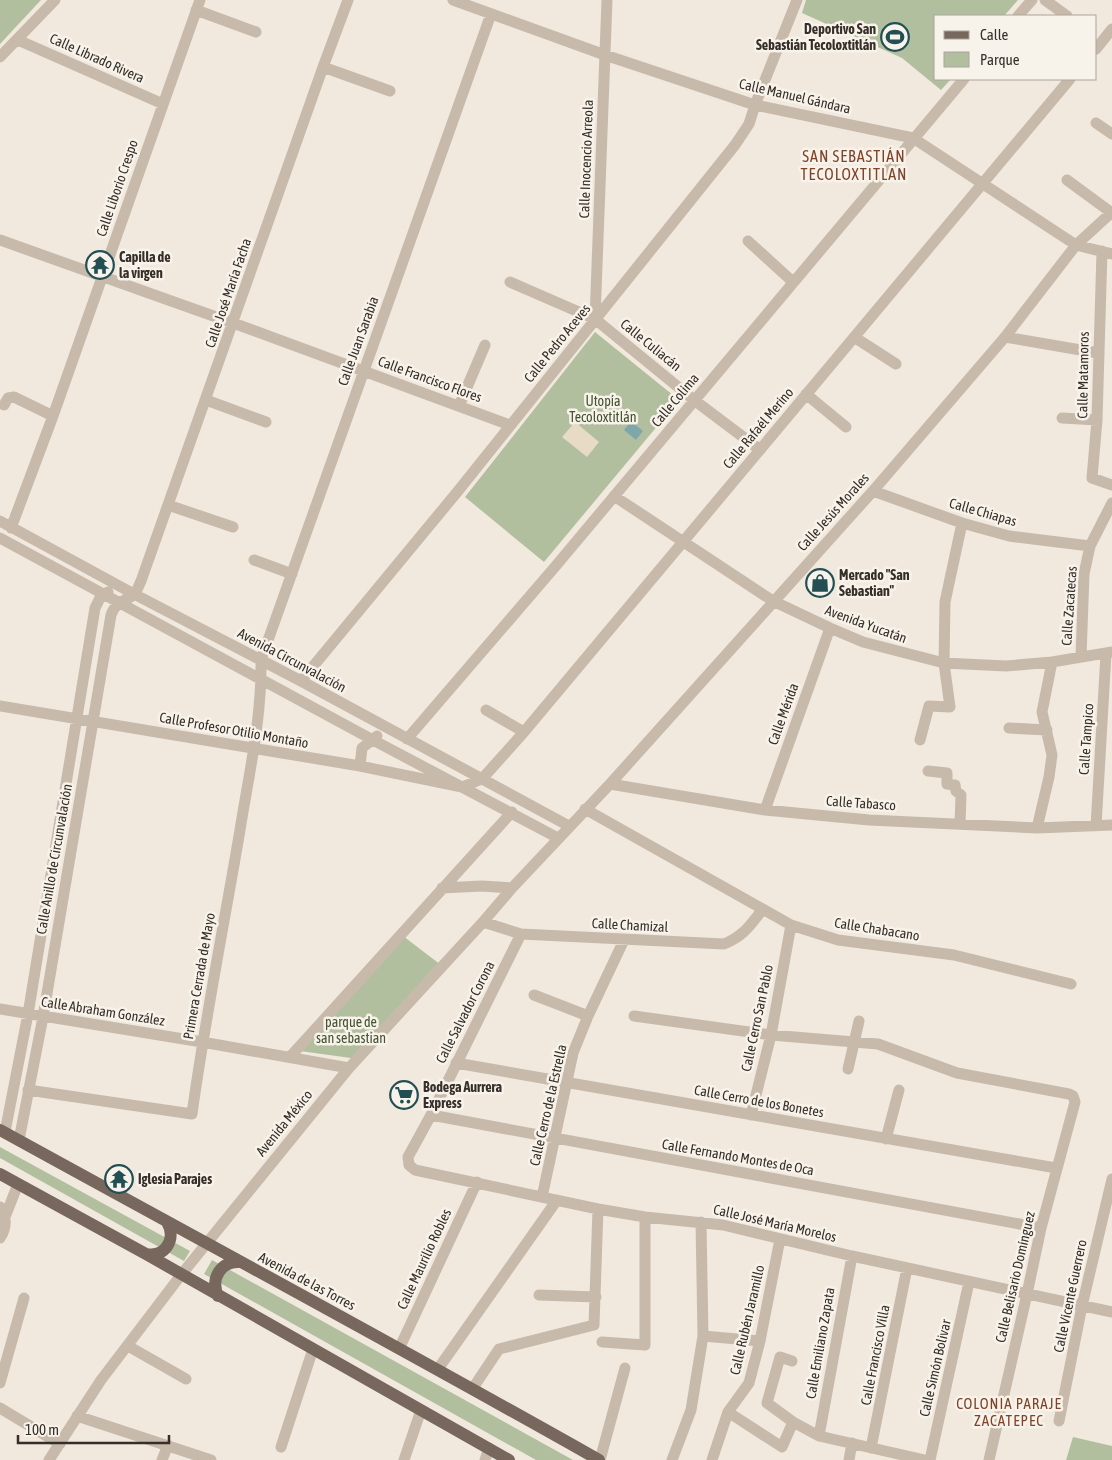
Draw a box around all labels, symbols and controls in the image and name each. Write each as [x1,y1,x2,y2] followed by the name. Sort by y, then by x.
[934,15,1097,80] legend
[756,21,876,53] place label: Deportivo San Sebastián Tecoloxtitlán
[880,22,910,52] sports icon: Deportivo San Sebastián Tecoloxtitlán
[980,26,1009,43] text: Calle
[47,30,147,86] street label: Calle Librado Rivera
[980,51,1020,68] text: Parque
[738,75,852,117] street label: Calle Manuel Gándara
[576,99,596,219] street label: Calle Inocencio Arreola
[93,138,141,238] street label: Calle Liborio Crespo
[801,147,907,183] district label: SAN SEBASTIÁN TECOLOXTITLAN
[202,236,254,350] street label: Calle José María Facha
[119,249,171,281] place label: Capilla de la virgen
[85,250,115,280] temple icon: Capilla de la virgen
[334,294,382,388] street label: Calle Juan Sarabia
[521,301,593,385] street label: Calle Pedro Aceves
[617,316,685,374] street label: Calle Culiacán
[1074,331,1092,419] street label: Calle Matamoros
[376,353,484,405] street label: Calle Francisco Flores
[648,370,702,430] street label: Calle Colima
[720,384,796,472] street label: Calle Rafaél Merino
[569,393,637,425] park label: Utopía Tecoloxtitlán
[794,470,872,554] street label: Calle Jesús Morales
[947,495,1019,529] street label: Calle Chiapas
[1058,566,1080,646] street label: Calle Zacatecas
[839,567,910,599] place label: Mercado "San Sebastian"
[805,568,835,598] shop icon: Mercado "San Sebastian"
[823,602,909,646] street label: Avenida Yucatán
[235,625,349,695] street label: Avenida Circunvalación
[764,681,802,747] street label: Calle Mérida
[1076,703,1096,775] street label: Calle Tampico
[158,709,310,751] street label: Calle Profesor Otilio Montaño
[33,783,75,935] street label: Calle Anillo de Circunvalación
[826,793,896,813] street label: Calle Tabasco
[180,912,218,1040] street label: Primera Cerrada de Mayo
[833,914,921,944] street label: Calle Chabacano
[591,915,669,935] street label: Calle Chamizal
[432,958,498,1066] street label: Calle Salvador Corona
[738,963,776,1073] street label: Calle Cerro San Pablo
[40,993,166,1029] street label: Calle Abraham González
[316,1014,386,1046] park label: parque de san sebastian
[526,1043,570,1167] street label: Calle Cerro de la Estrella
[423,1079,502,1111] place label: Bodega Aurrera Express
[389,1080,419,1110] supermarket icon: Bodega Aurrera Express
[693,1082,825,1120] street label: Calle Cerro de los Bonetes
[253,1087,315,1159] street label: Avenida México
[661,1136,815,1178] street label: Calle Fernando Montes de Oca
[104,1164,134,1194] temple icon: Iglesia Parajes
[138,1171,212,1187] place label: Iglesia Parajes
[712,1201,838,1245] street label: Calle José María Morelos
[394,1206,454,1312] street label: Calle Maurilio Robles
[992,1210,1038,1344] street label: Calle Belisario Domínguez
[1050,1238,1090,1354] street label: Calle Vicente Guerrero
[256,1249,358,1313] street label: Avenida de las Torres
[727,1263,767,1377] street label: Calle Rubén Jaramillo
[802,1286,838,1400] street label: Calle Emiliano Zapata
[857,1303,893,1407] street label: Calle Francisco Villa
[916,1317,954,1418] street label: Calle Simón Bolivar
[956,1395,1062,1429] district label: COLONIA PARAJE ZACATEPEC
[18,1412,169,1444] scale bar
[25,1421,59,1438] text: 100 m

